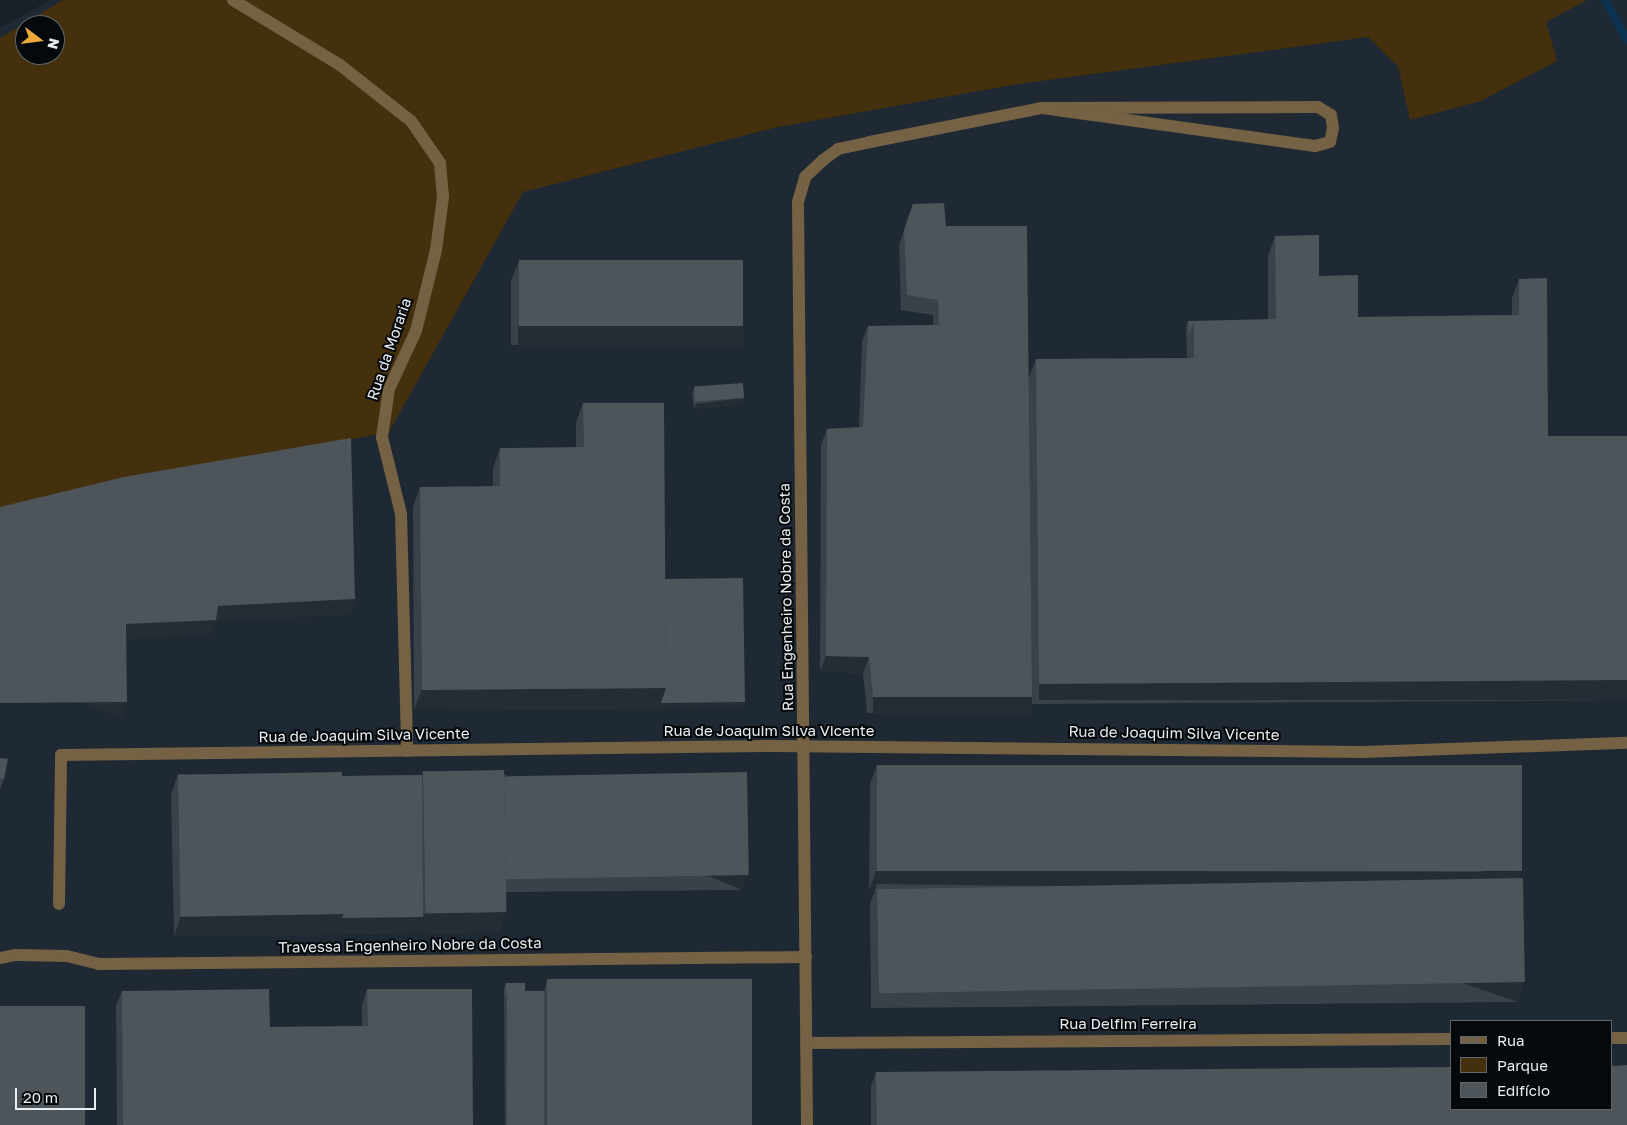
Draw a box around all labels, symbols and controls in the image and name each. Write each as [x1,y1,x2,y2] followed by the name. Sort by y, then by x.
[15,15,65,65] north arrow
[44,36,64,51] text: N
[363,295,415,403] street label: Rua da Moraria
[775,483,797,711] street label: Rua Engenheiro Nobre da Costa
[663,722,875,740] street label: Rua de Joaquim Silva Vicente
[1068,722,1280,744] street label: Rua de Joaquim Silva Vicente
[258,724,470,746] street label: Rua de Joaquim Silva Vicente
[278,934,542,956] street label: Travessa Engenheiro Nobre da Costa
[1059,1015,1197,1033] street label: Rua Delfim Ferreira
[1450,1020,1612,1110] legend
[1497,1031,1524,1049] text: Rua
[1497,1056,1548,1074] text: Parque
[18,1078,99,1110] scale bar
[1497,1081,1550,1099] text: Edifício
[23,1088,58,1106] text: 20 m

